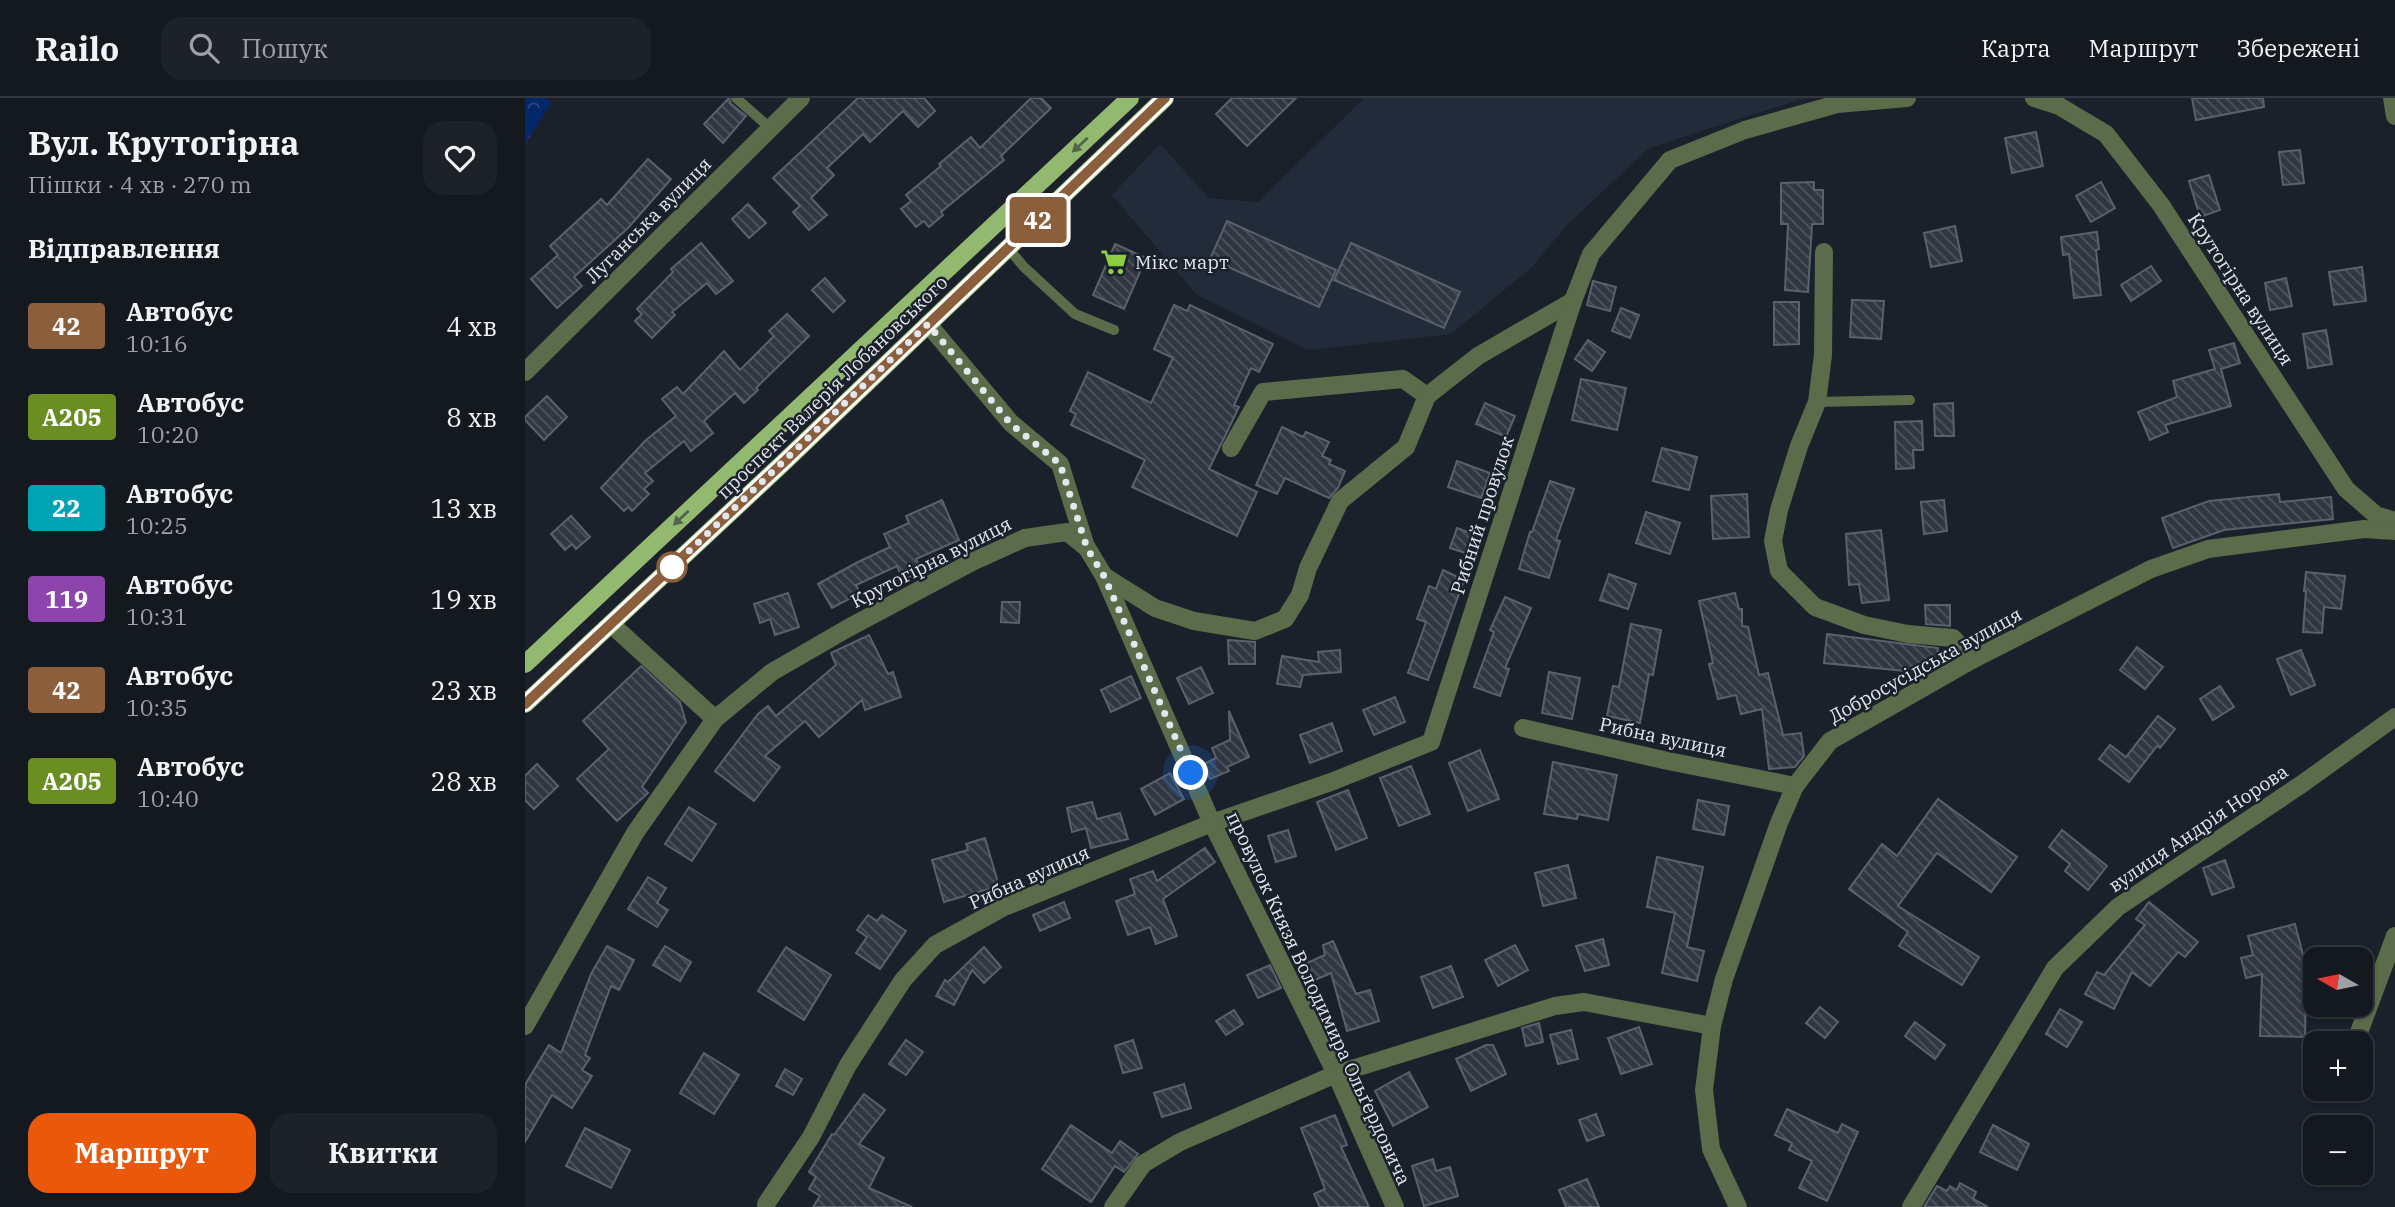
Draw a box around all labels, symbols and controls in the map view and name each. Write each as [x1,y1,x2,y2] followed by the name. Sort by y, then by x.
[161,17,651,80] search box
[35,27,119,70] text: Railo
[185,29,223,67] icon: search
[241,31,328,65] text: Пошук
[1981,32,2051,64] text: Карта
[2089,32,2198,64] text: Маршрут
[2236,32,2360,64] text: Збережені
[28,121,299,164] text: Вул. Крутогірна
[423,121,497,195] button: heart
[1072,137,1089,153] one-way arrow
[580,152,716,288] street label: Луганська вулиця
[28,169,252,199] text: Пішки · 4 хв · 270 m
[1007,197,1069,243] line badge: 42
[1024,204,1052,236] text: 42
[2183,208,2299,370] street label: Крутогірна вулиця
[28,231,220,265] text: Відправлення
[1099,247,1129,277] supermarket icon: Мікс март
[1135,250,1229,274] place label: Мікс март
[712,270,952,504] street label: проспект Валерія Лобановського
[126,294,233,328] text: Автобус
[446,309,497,343] text: 4 хв
[52,310,81,342] text: 42
[126,328,188,358] text: 10:16
[137,385,244,419] text: Автобус
[446,400,497,434] text: 8 хв
[42,401,102,433] text: А205
[137,419,199,449] text: 10:20
[1445,433,1519,597] street label: Рибний провулок
[126,476,233,510] text: Автобус
[431,491,497,525] text: 13 хв
[52,492,81,524] text: 22
[673,509,690,526] one-way arrow
[126,510,188,540] text: 10:25
[847,511,1015,613] street label: Крутогірна вулиця
[657,552,687,582] unlabelled marker
[126,567,233,601] text: Автобус
[431,582,497,616] text: 19 хв
[45,583,88,615] text: 119
[126,601,188,631] text: 10:31
[1824,602,2026,728] street label: Добросусідська вулиця
[126,658,233,692] text: Автобус
[431,673,497,707] text: 23 хв
[52,674,81,706] text: 42
[126,692,188,722] text: 10:35
[1597,712,1729,762] street label: Рибна вулиця
[137,749,244,783] text: Автобус
[1173,755,1208,790] your location
[2104,759,2292,897] street label: вулиця Андрія Норова
[431,764,497,798] text: 28 хв
[42,765,102,797] text: А205
[137,783,199,813] text: 10:40
[1222,807,1416,1189] street label: провулок Князя Володимира Ольґердовича
[965,840,1093,914] street label: Рибна вулиця
[2303,947,2373,1017] north arrow
[2303,947,2373,1185] map controls
[2303,1031,2373,1101] button: +
[28,1113,256,1193] button: Маршрут
[270,1113,497,1193] button: Квитки
[2303,1115,2373,1185] button: −

